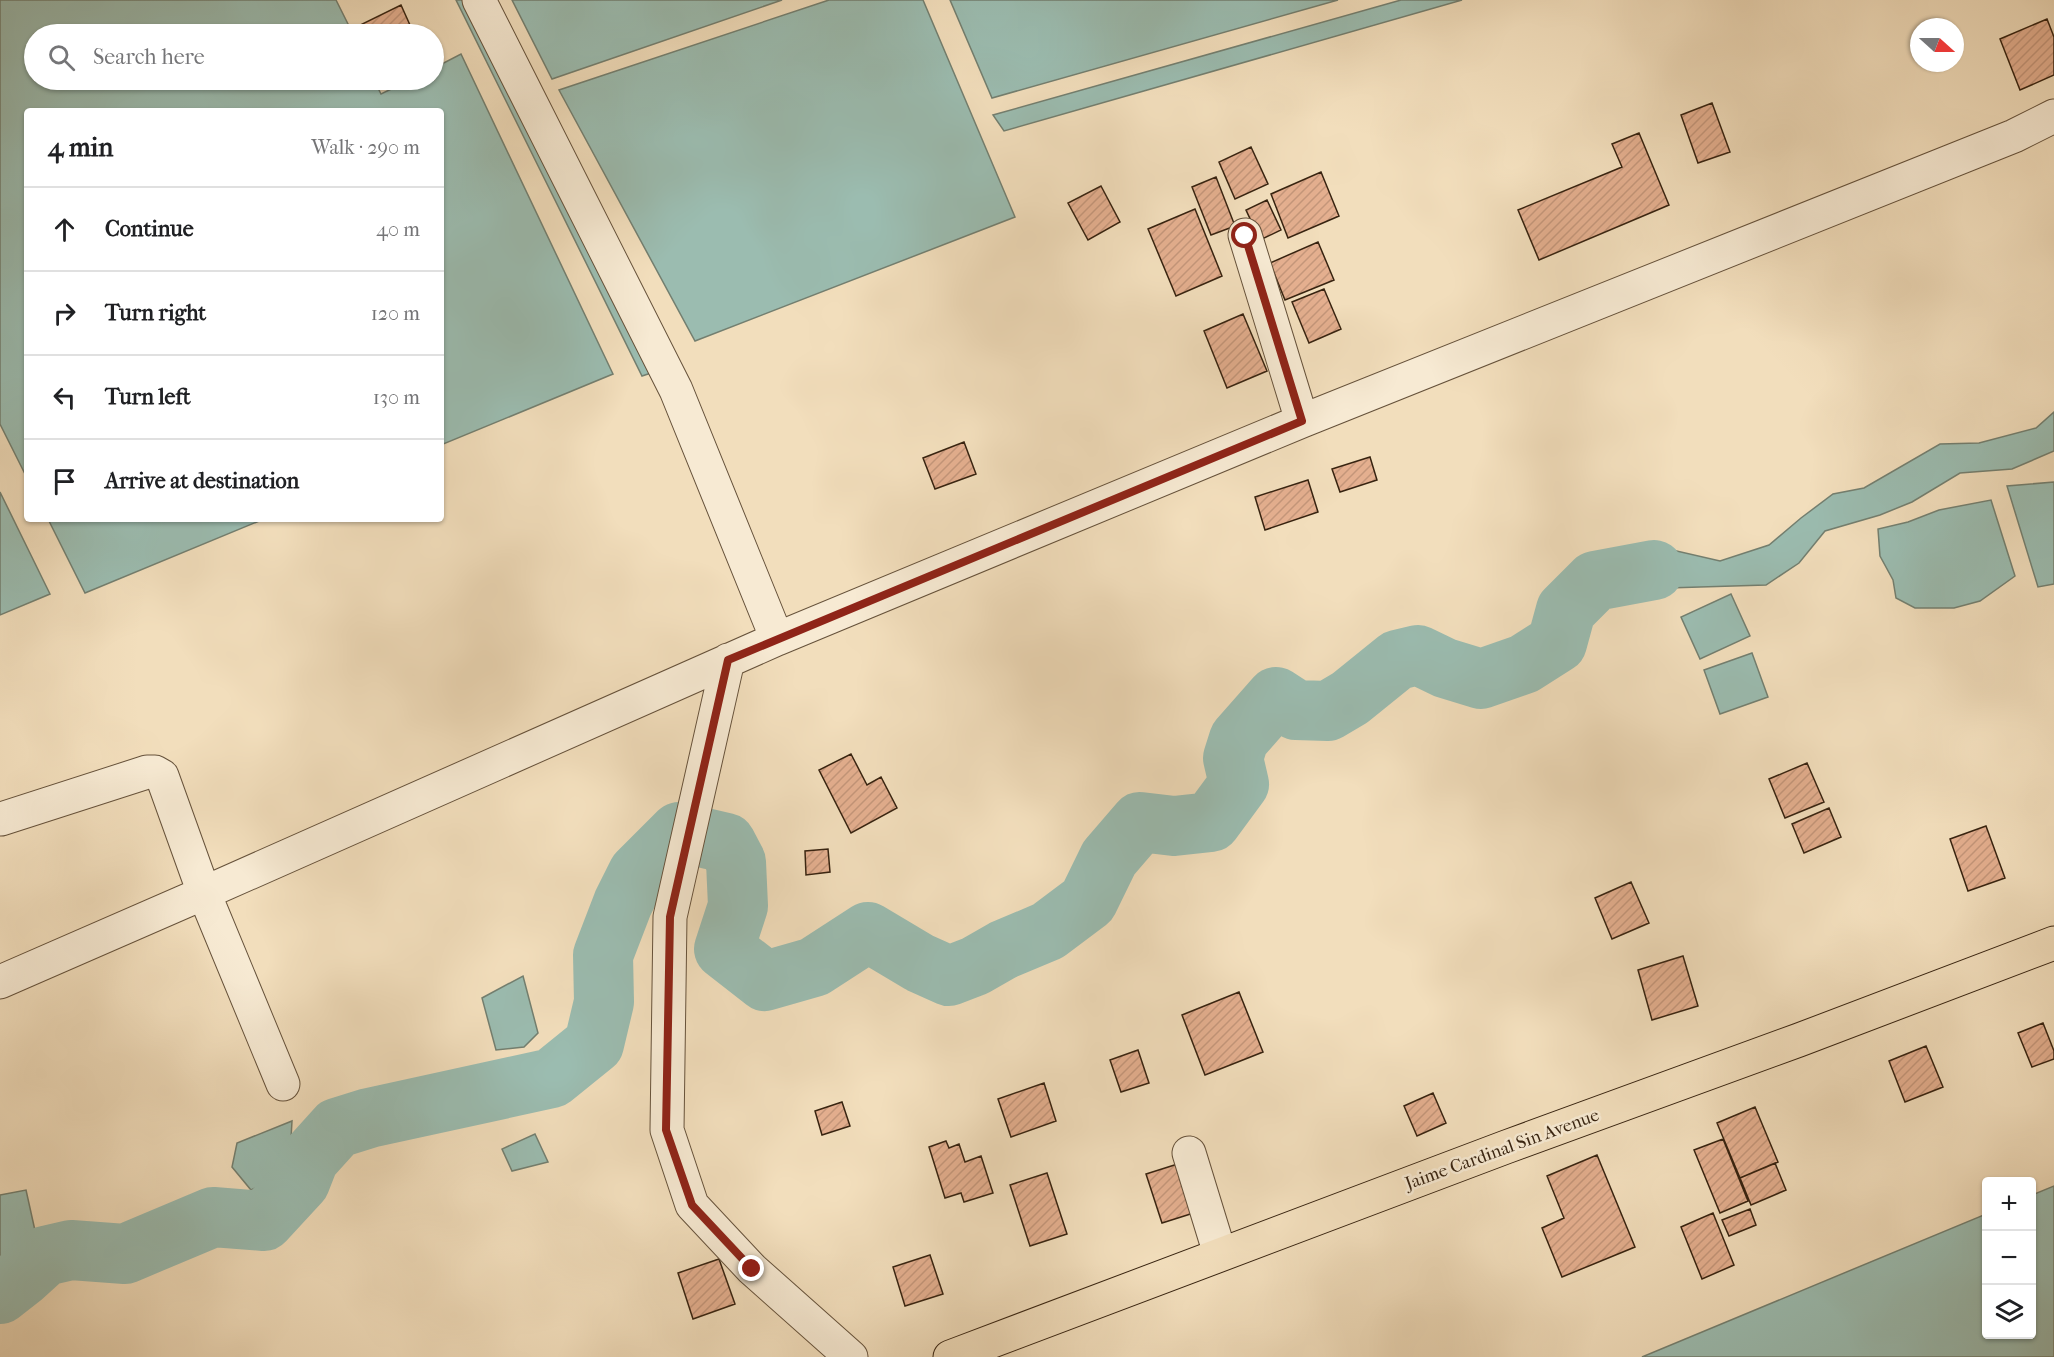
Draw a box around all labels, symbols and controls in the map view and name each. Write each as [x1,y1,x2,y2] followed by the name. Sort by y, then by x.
[1910,18,1964,72] north arrow
[24,24,444,90] search box
[45,41,78,74] icon: search
[93,44,205,70] text: Search here
[48,132,113,163] text: 4 min
[311,136,420,159] text: Walk · 290 m
[48,213,81,246] icon: ahead
[105,216,194,242] text: Continue
[376,218,420,241] text: 40 m
[1231,222,1257,248] route start
[48,297,81,330] icon: right
[105,300,206,326] text: Turn right
[371,302,420,325] text: 120 m
[48,381,81,414] icon: left
[105,384,191,410] text: Turn left
[373,386,420,409] text: 130 m
[48,465,81,498] icon: arrive
[105,468,299,494] text: Arrive at destination
[1400,1104,1602,1195] street label: Jaime Cardinal Sin Avenue
[1982,1177,2036,1339] map controls
[1982,1177,2036,1231] button: +
[1982,1231,2036,1285] button: −
[738,1255,764,1281] route end
[1982,1285,2036,1339] button: layers

